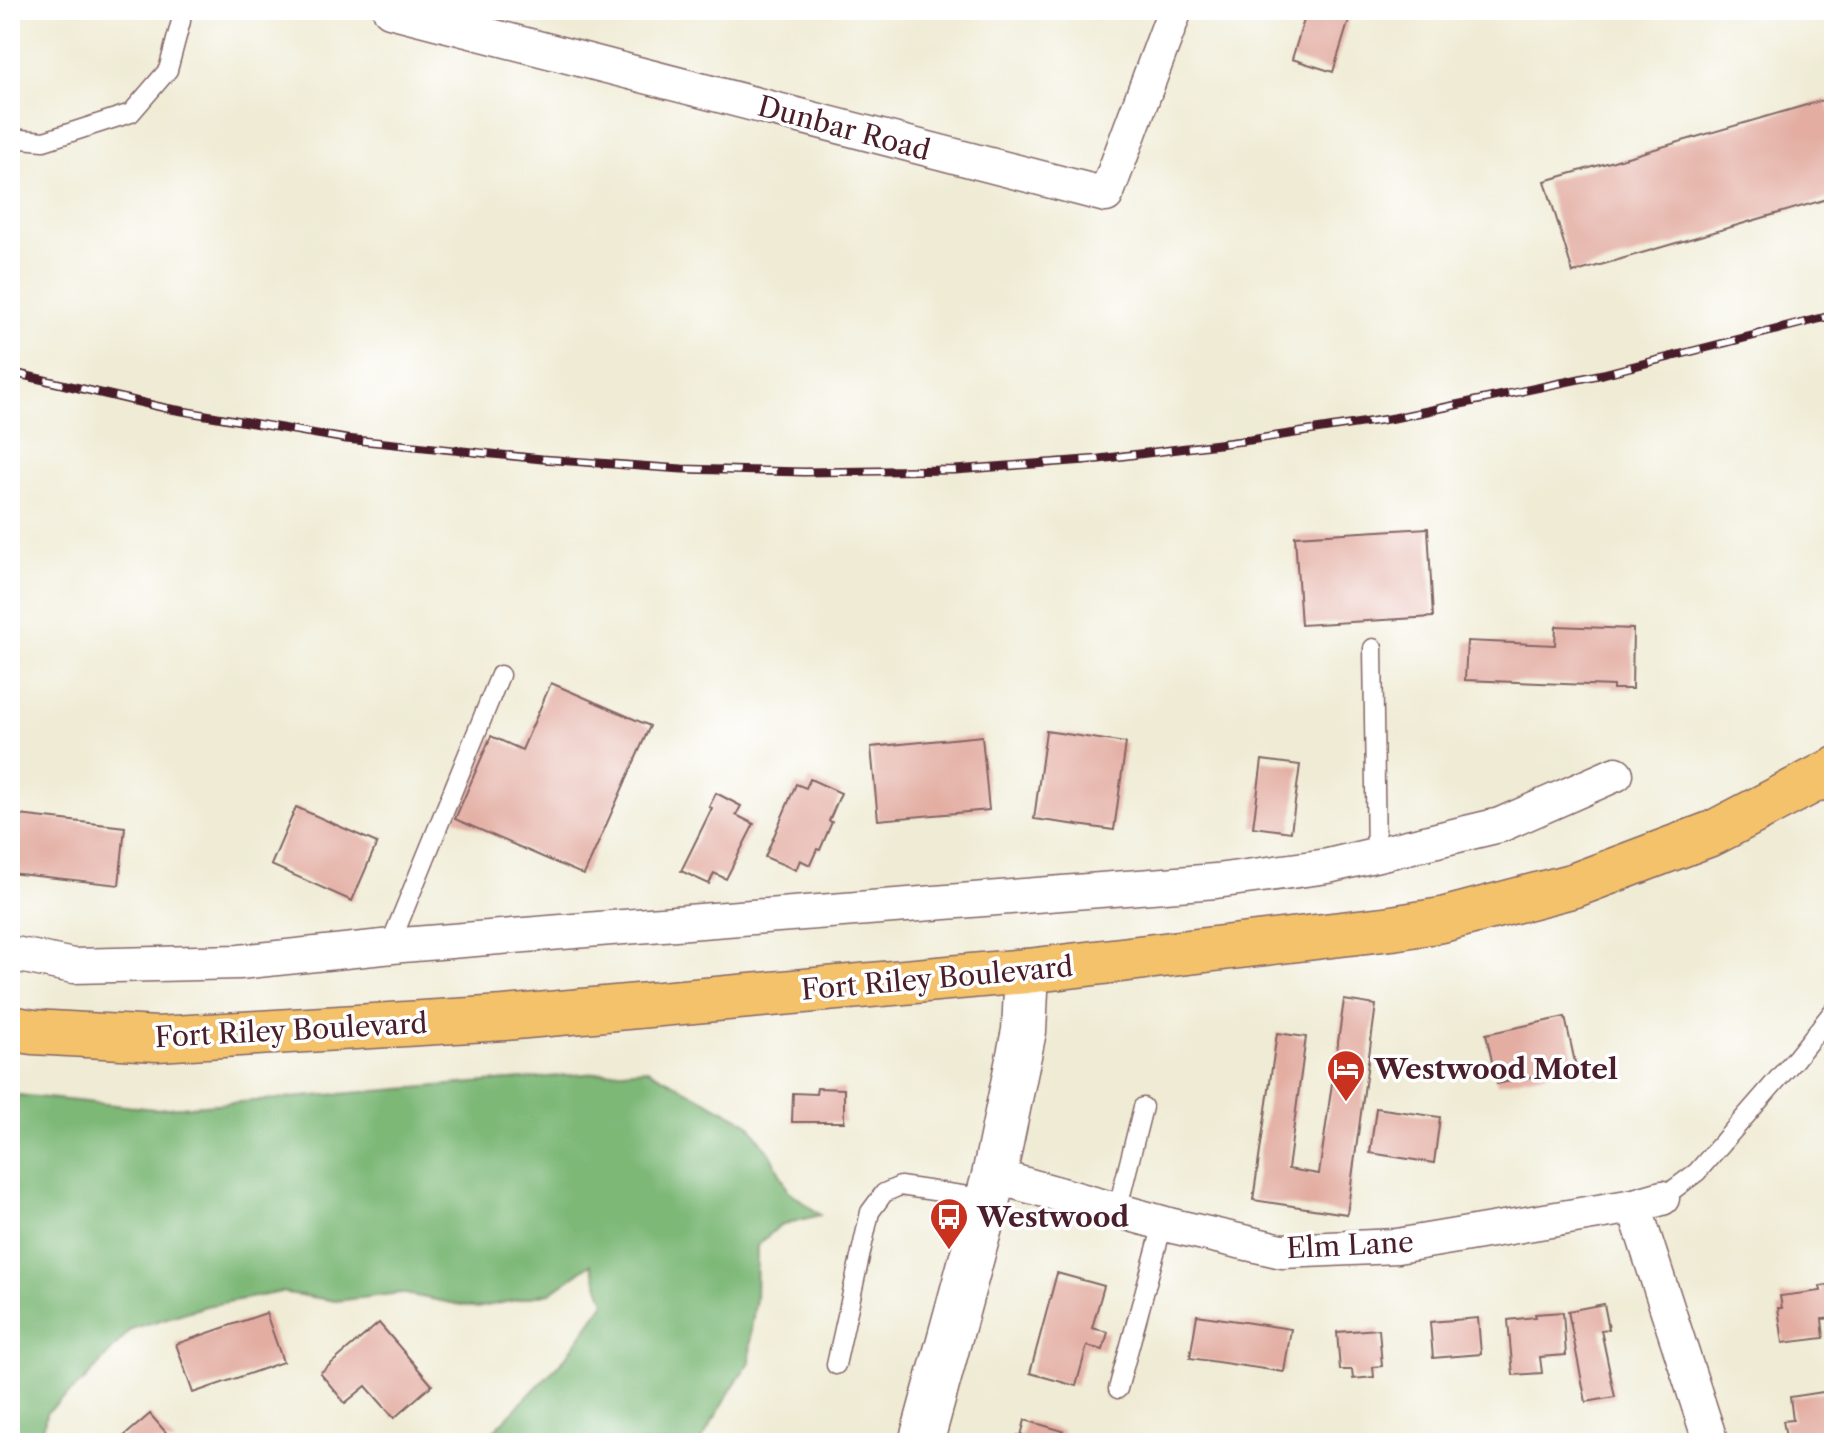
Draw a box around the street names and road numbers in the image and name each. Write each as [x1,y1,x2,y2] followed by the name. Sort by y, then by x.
[754,89,934,167] street label: Dunbar Road
[800,949,1074,1007] street label: Fort Riley Boulevard
[154,1006,428,1054] street label: Fort Riley Boulevard
[1285,1225,1415,1265] street label: Elm Lane

